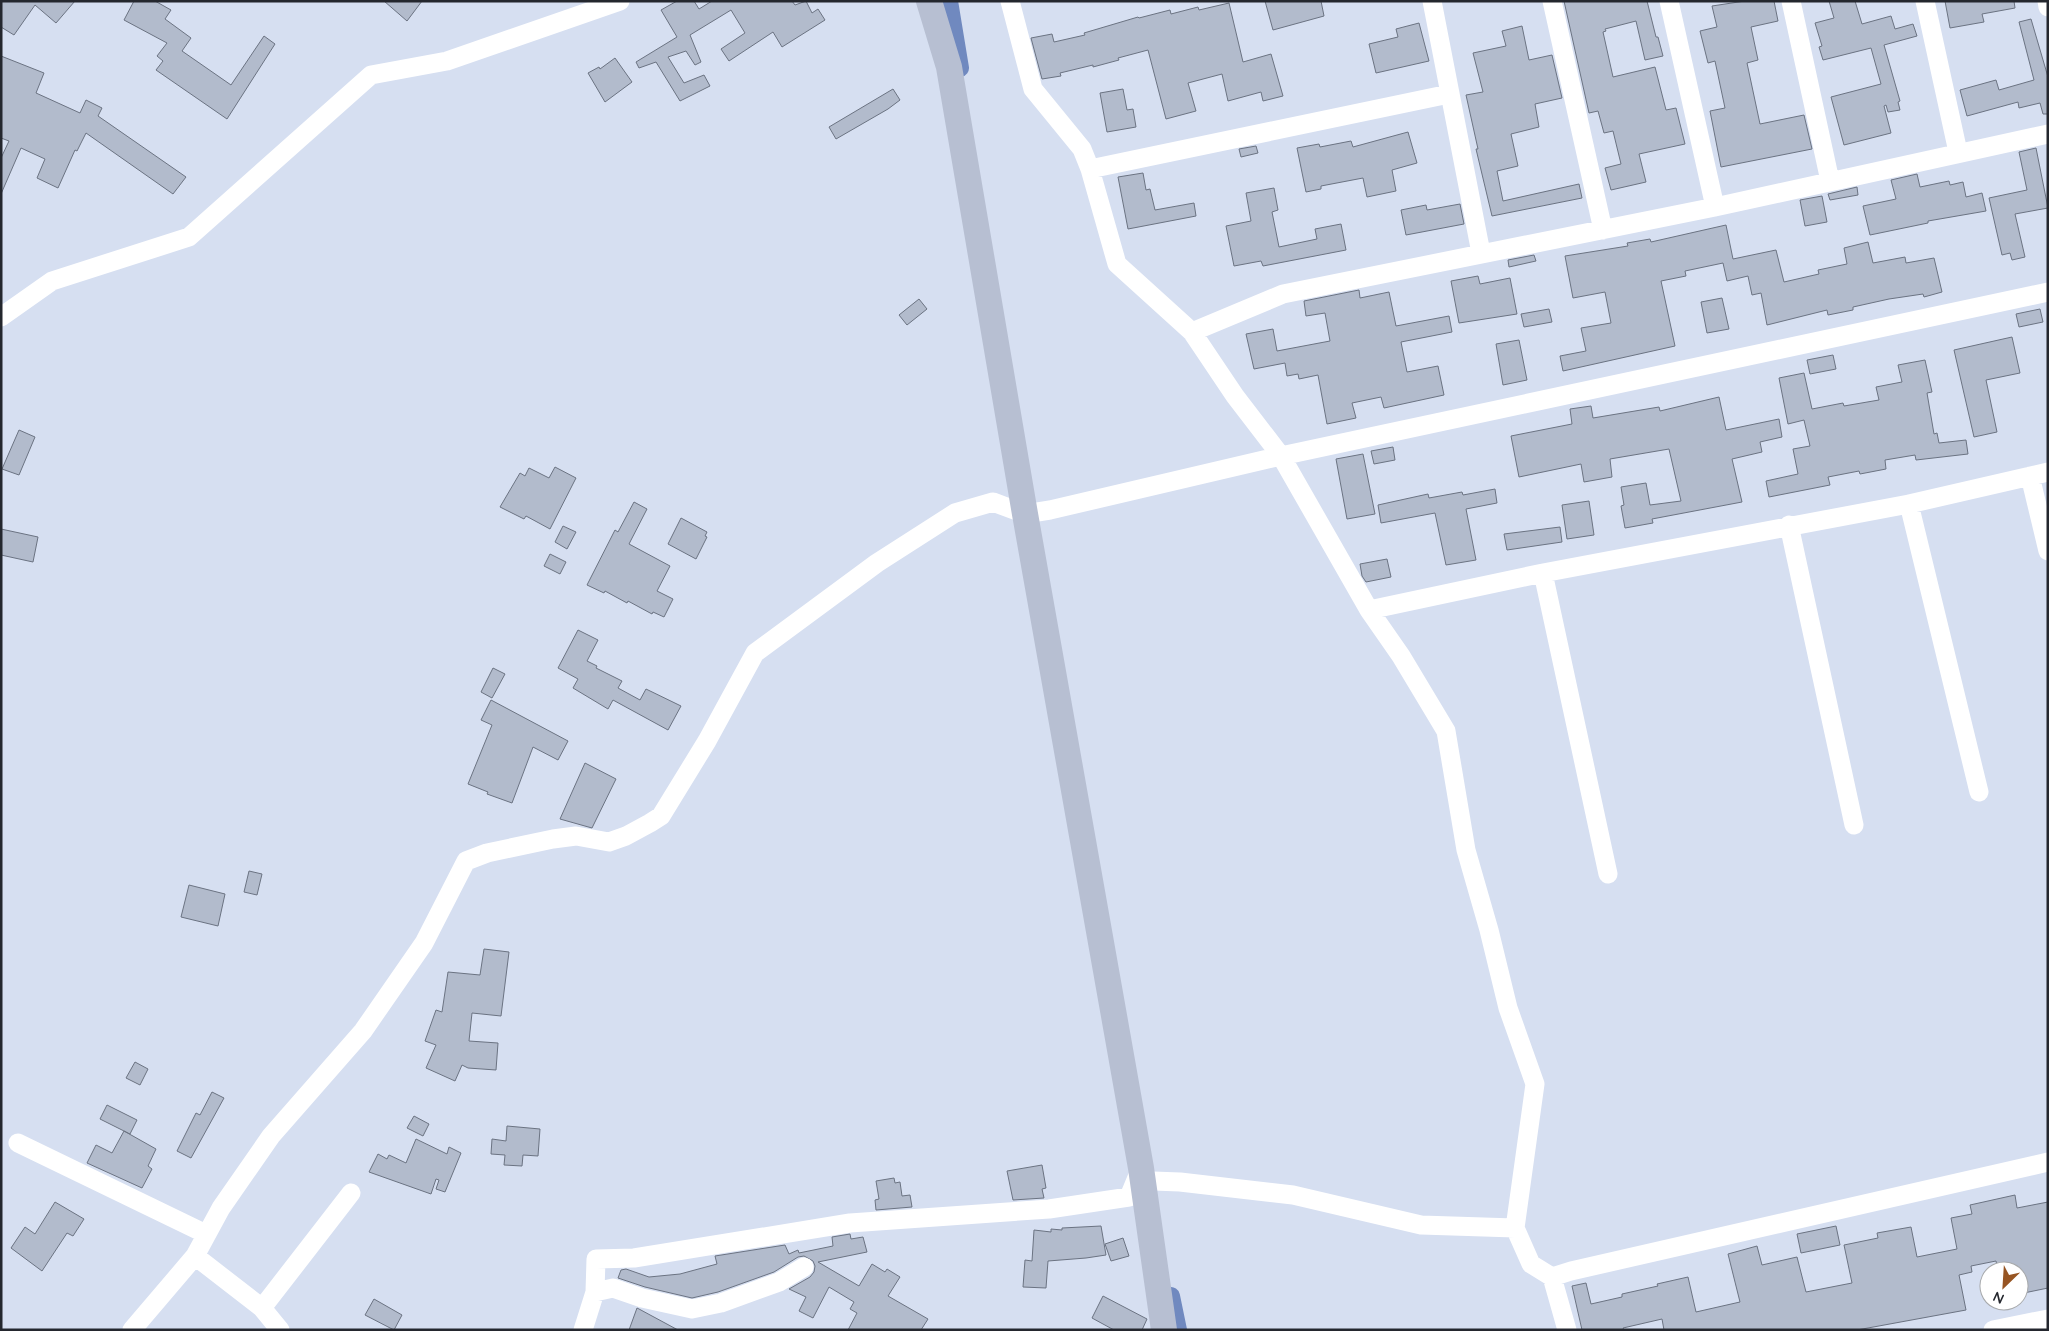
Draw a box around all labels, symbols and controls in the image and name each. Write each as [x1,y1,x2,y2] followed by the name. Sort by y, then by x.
[1979,1261,2029,1311] north arrow
[1990,1287,2007,1308] text: N

